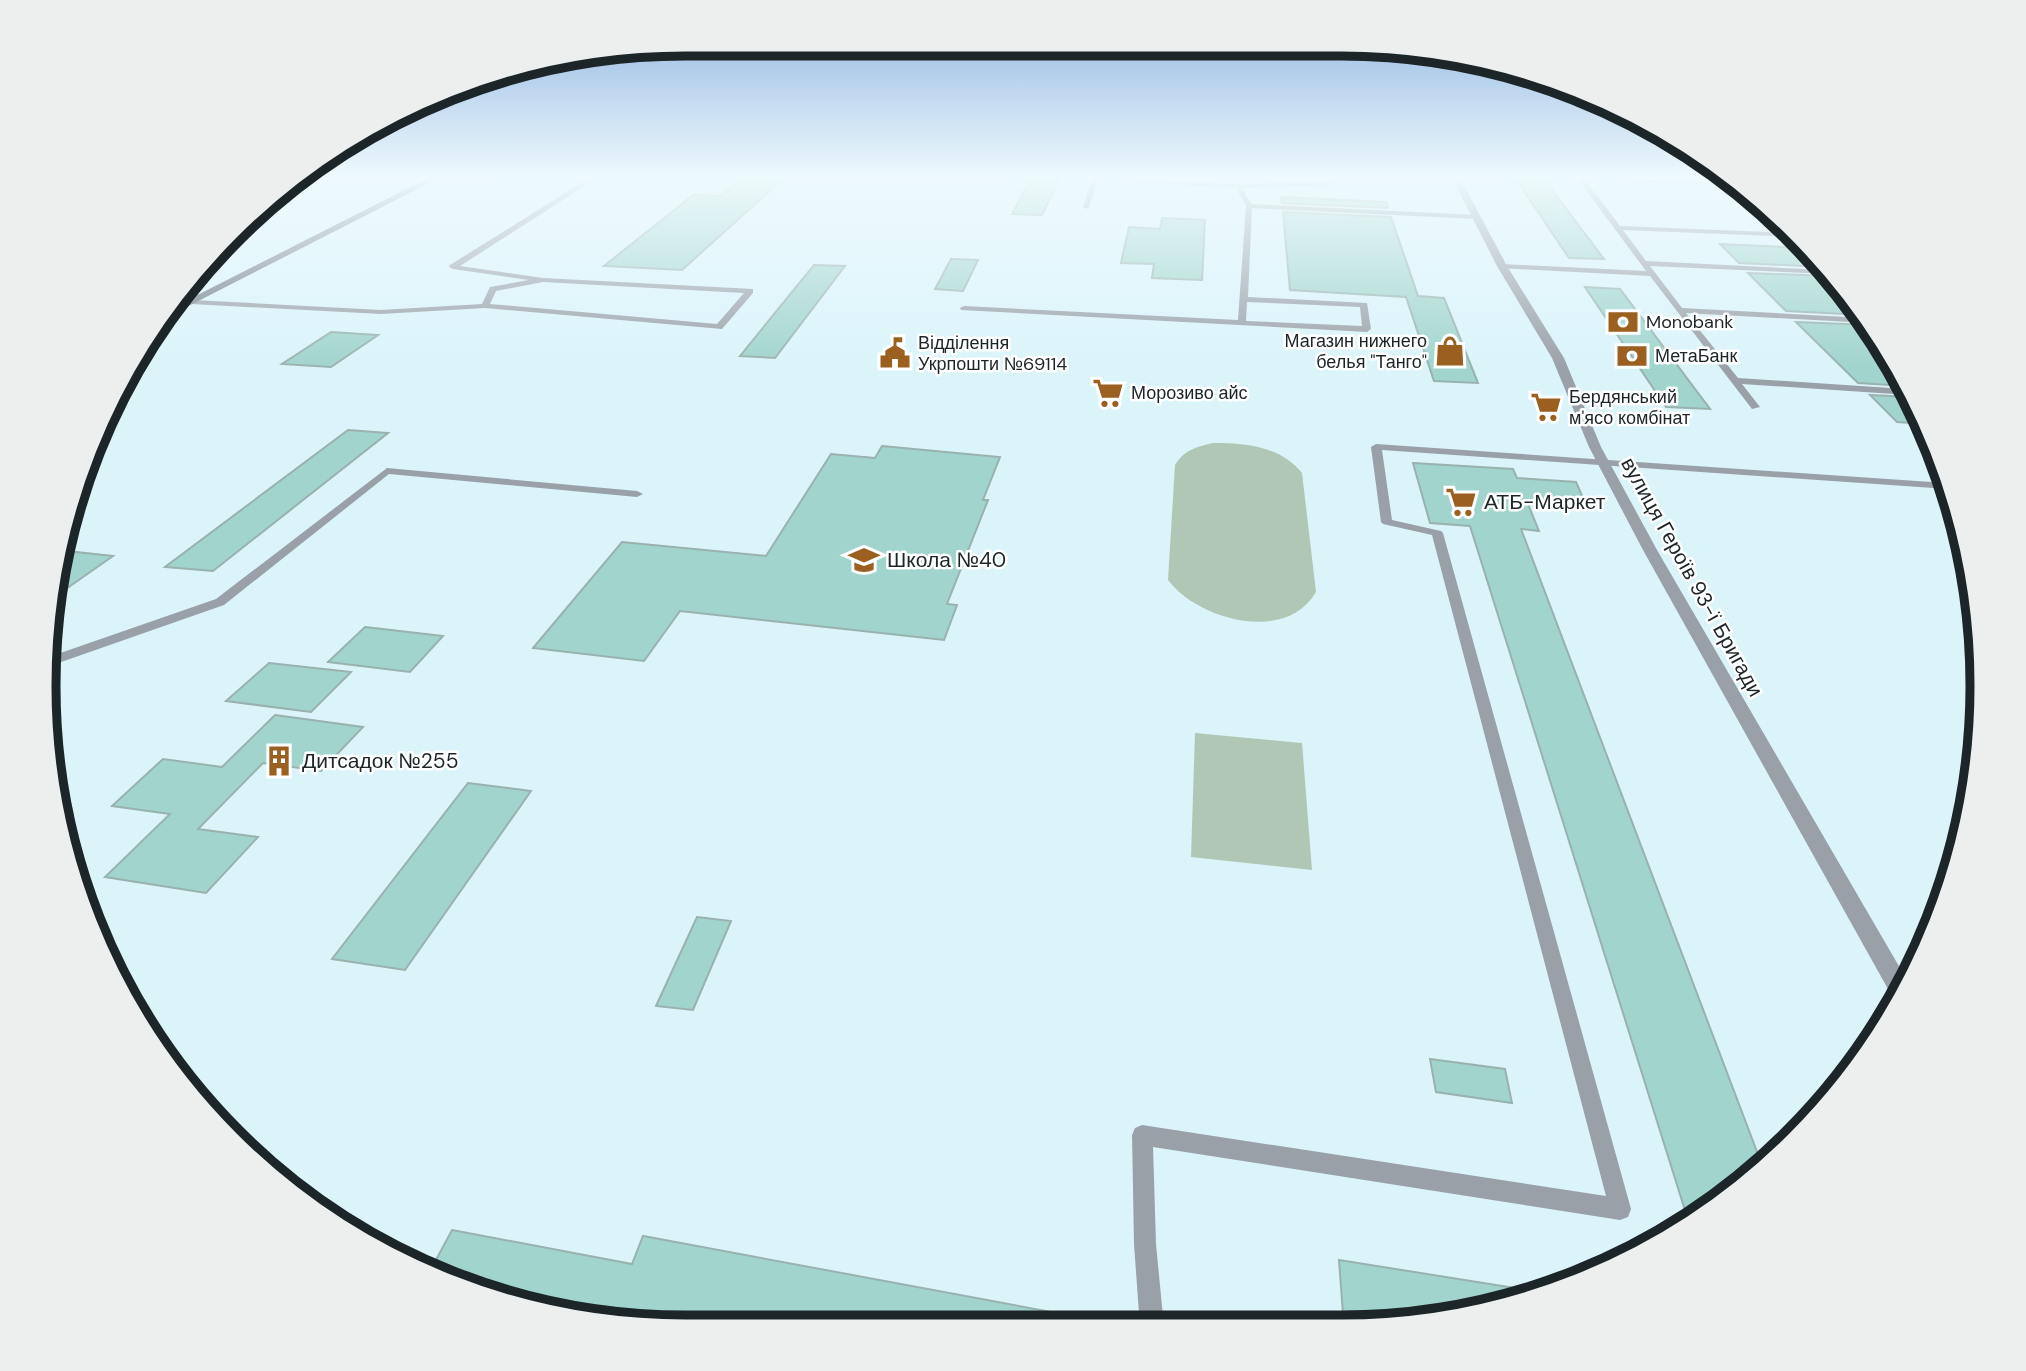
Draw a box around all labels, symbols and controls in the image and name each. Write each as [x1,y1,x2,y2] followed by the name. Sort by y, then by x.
[1606,305,1640,339] bank icon: Monobank
[1646,310,1733,334] place label: Monobank
[1285,329,1427,374] place label: Магазин нижнего белья "Танго"
[918,331,1067,376] place label: Відділення Укрпошти №69114
[1433,334,1467,368] shop icon: Магазин нижнего белья "Танго"
[878,336,912,370] public building icon: Відділення Укрпошти №69114
[1615,339,1649,373] bank icon: МетаБанк
[1655,344,1737,368] place label: МетаБанк
[1091,376,1125,410] supermarket icon: Морозиво айс
[1131,381,1248,405] place label: Морозиво айс
[1569,385,1690,430] place label: Бердянський м'ясо комбінат
[1529,390,1563,424] supermarket icon: Бердянський м'ясо комбінат
[1614,452,1770,702] street label: вулиця Героїв 93-ї Бригади
[1444,485,1478,519] supermarket icon: АТБ-Маркет
[1484,488,1606,516] place label: АТБ-Маркет
[847,543,881,577] school or university icon: Школа №40
[887,546,1006,574] place label: Школа №40
[262,744,296,778] building icon: Дитсадок №255
[302,747,458,775] place label: Дитсадок №255

